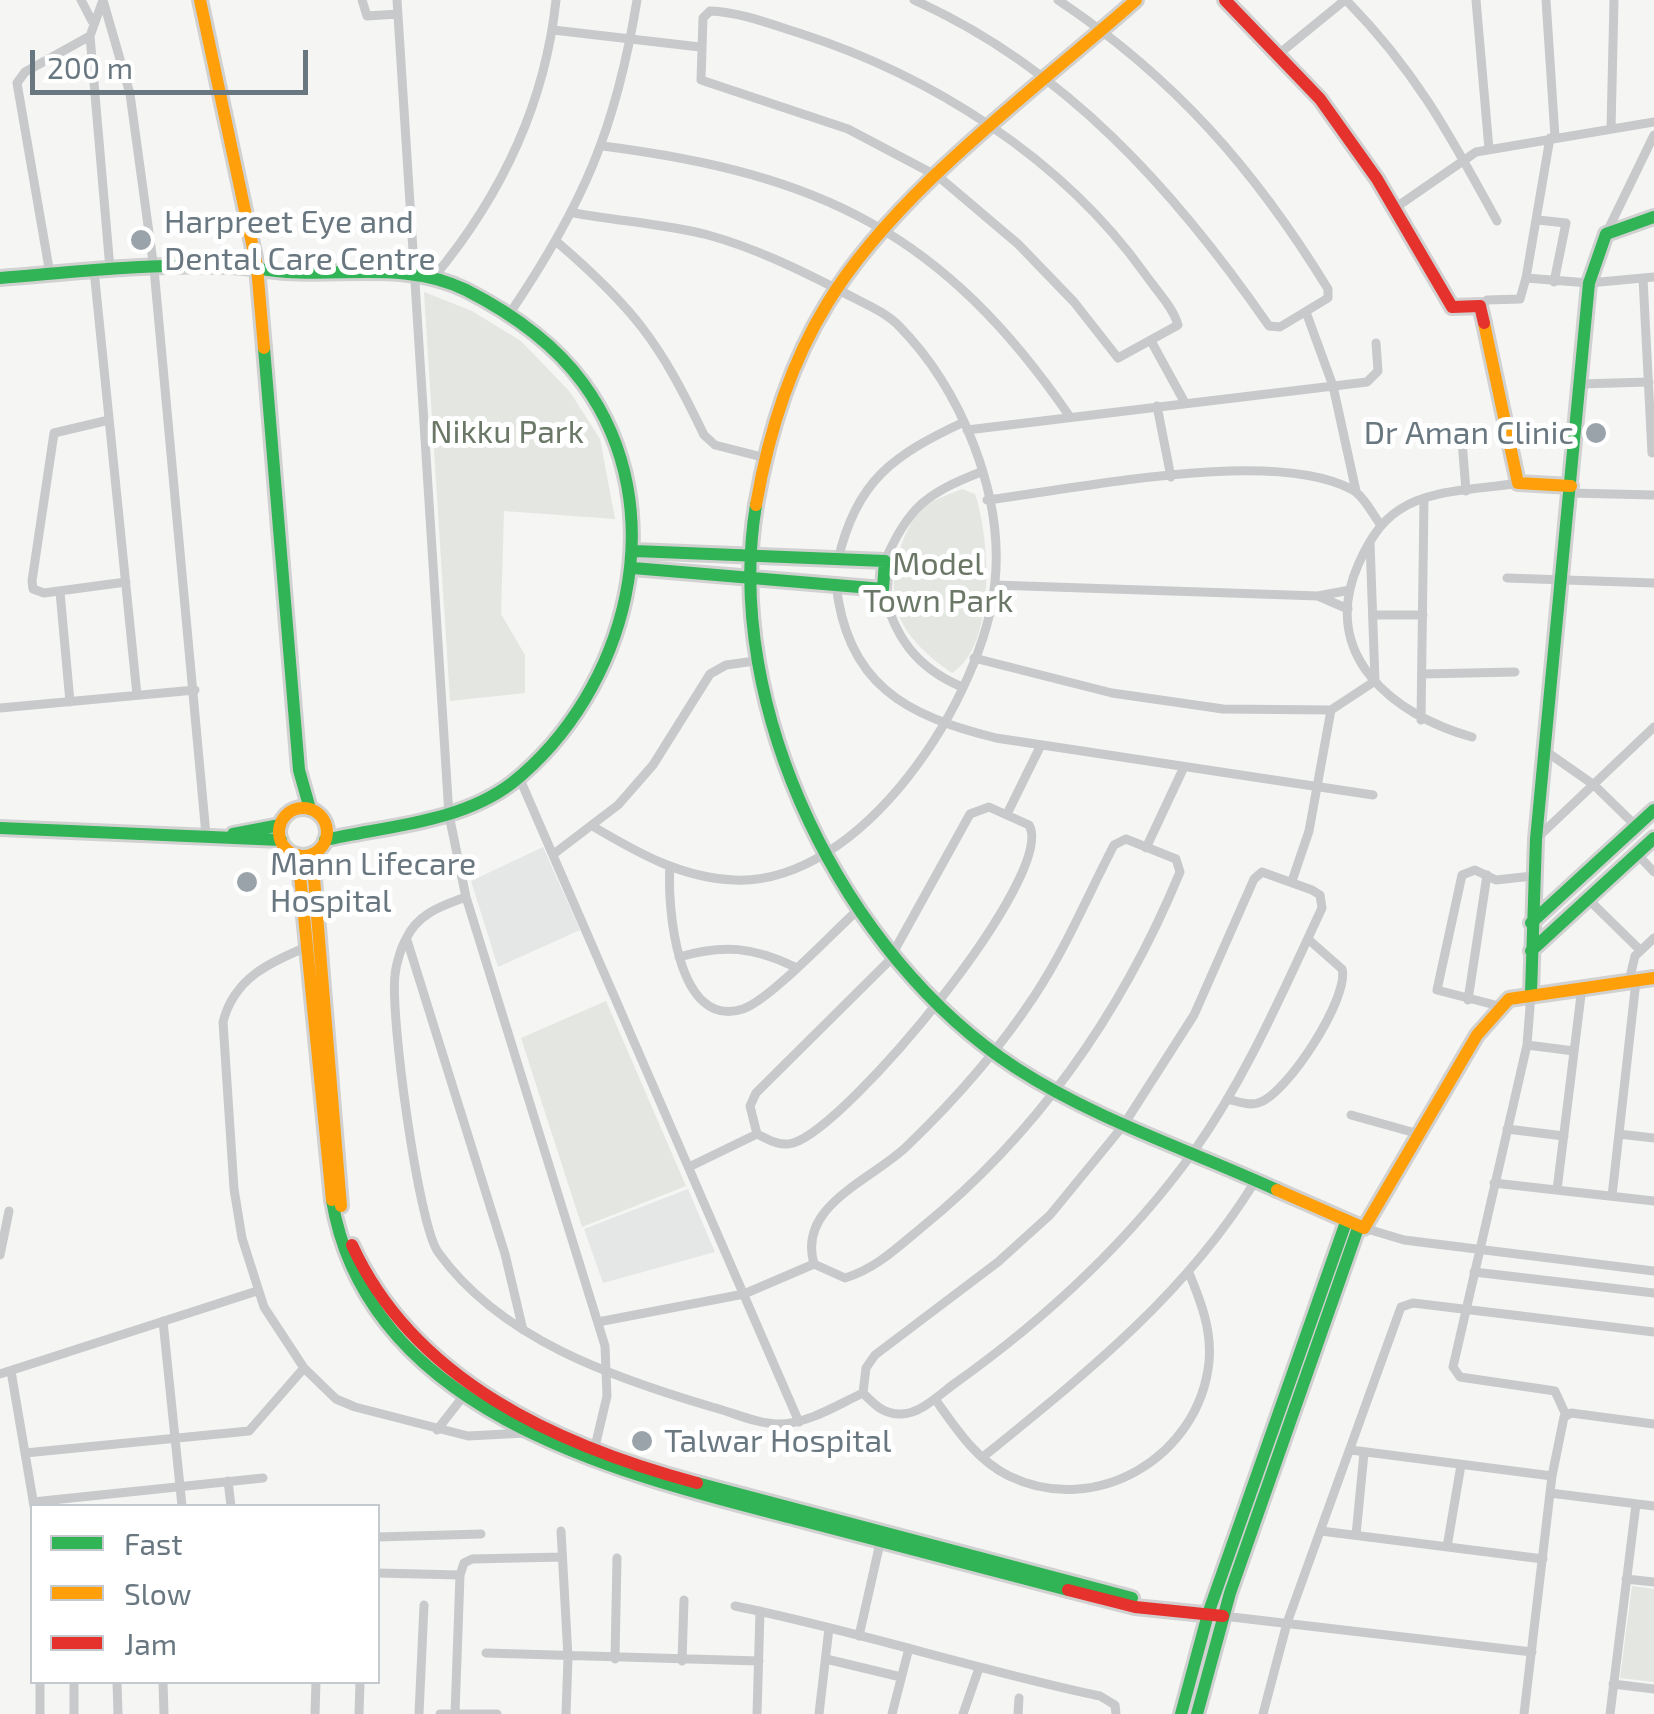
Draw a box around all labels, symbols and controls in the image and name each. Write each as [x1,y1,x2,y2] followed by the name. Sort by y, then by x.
[35,30,312,92] scale bar
[47,49,133,85] text: 200 m
[164,203,436,278] place label: Harpreet Eye and Dental Care Centre
[128,227,154,253] marker: Harpreet Eye and Dental Care Centre
[430,413,584,451] park label: Nikku Park
[1364,414,1574,452] place label: Dr Aman Clinic
[1583,420,1609,446] marker: Dr Aman Clinic
[863,545,1013,620] park label: Model Town Park
[270,845,476,920] place label: Mann Lifecare Hospital
[234,869,260,895] marker: Mann Lifecare Hospital
[664,1422,892,1460] place label: Talwar Hospital
[629,1428,655,1454] marker: Talwar Hospital
[30,1504,380,1684] legend
[124,1525,183,1561] text: Fast
[124,1575,191,1611] text: Slow
[124,1625,177,1661] text: Jam

